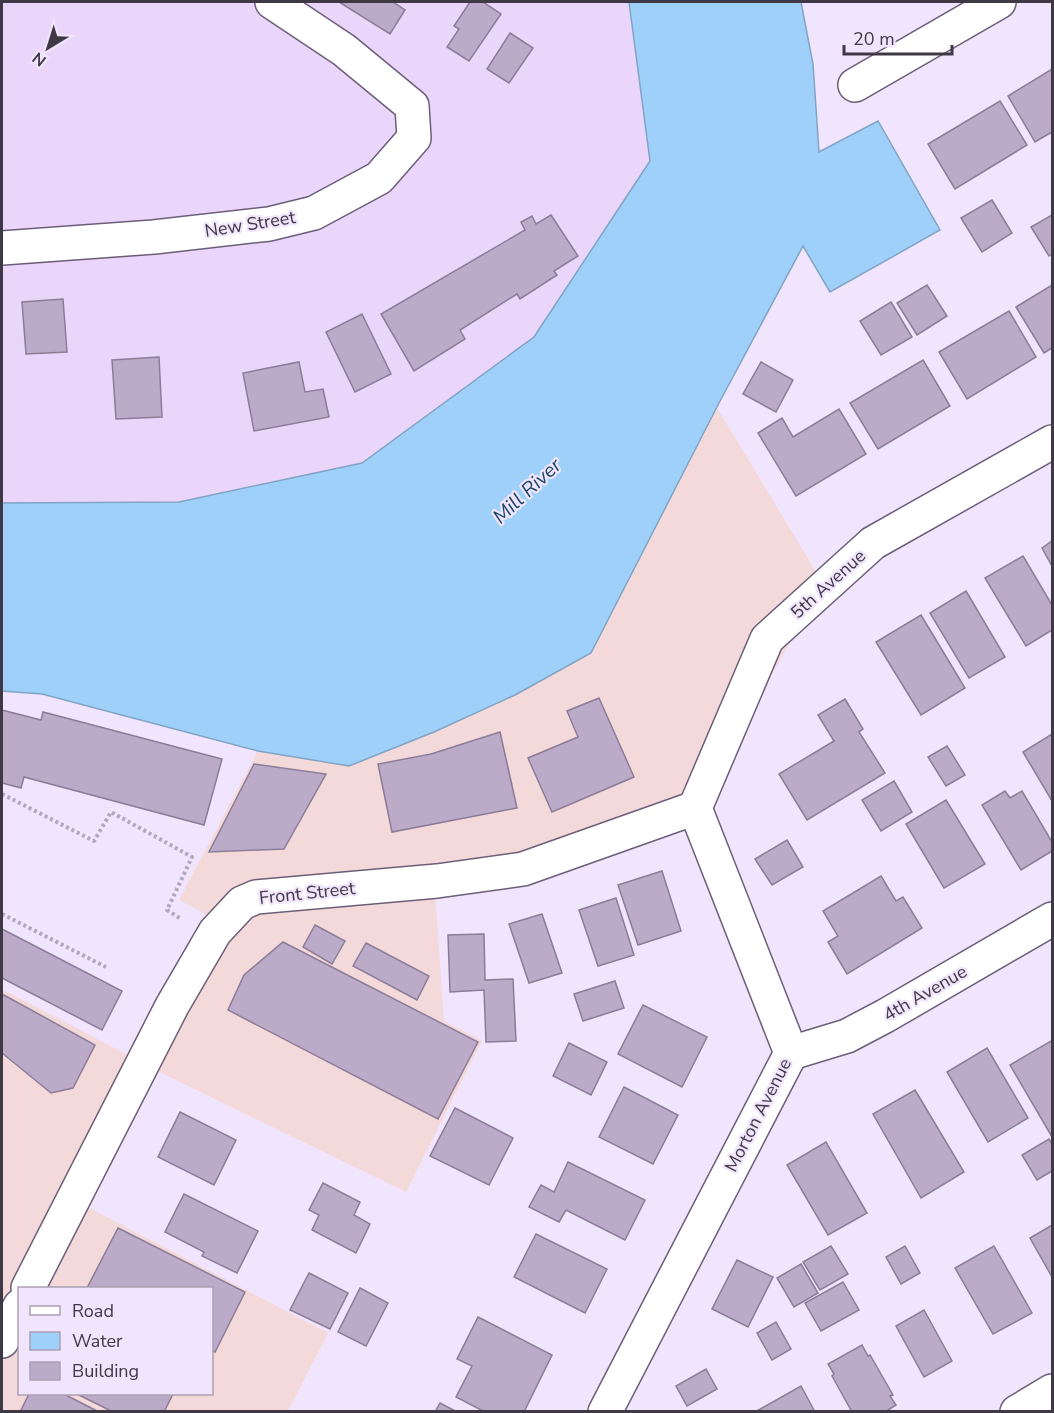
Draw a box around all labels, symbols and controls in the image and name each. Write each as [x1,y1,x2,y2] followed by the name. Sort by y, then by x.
[18,18,78,78] north arrow
[844,18,952,56] scale bar
[853,27,895,51] text: 20 m
[28,47,51,71] text: N
[203,205,298,243] street label: New Street
[487,452,568,530] water label: Mill River
[785,544,871,624] street label: 5th Avenue
[258,876,357,910] street label: Front Street
[879,959,971,1027] street label: 4th Avenue
[719,1054,797,1176] street label: Morton Avenue
[18,1287,213,1395] legend
[72,1299,114,1323] text: Road
[72,1329,123,1353] text: Water
[72,1359,139,1383] text: Building

